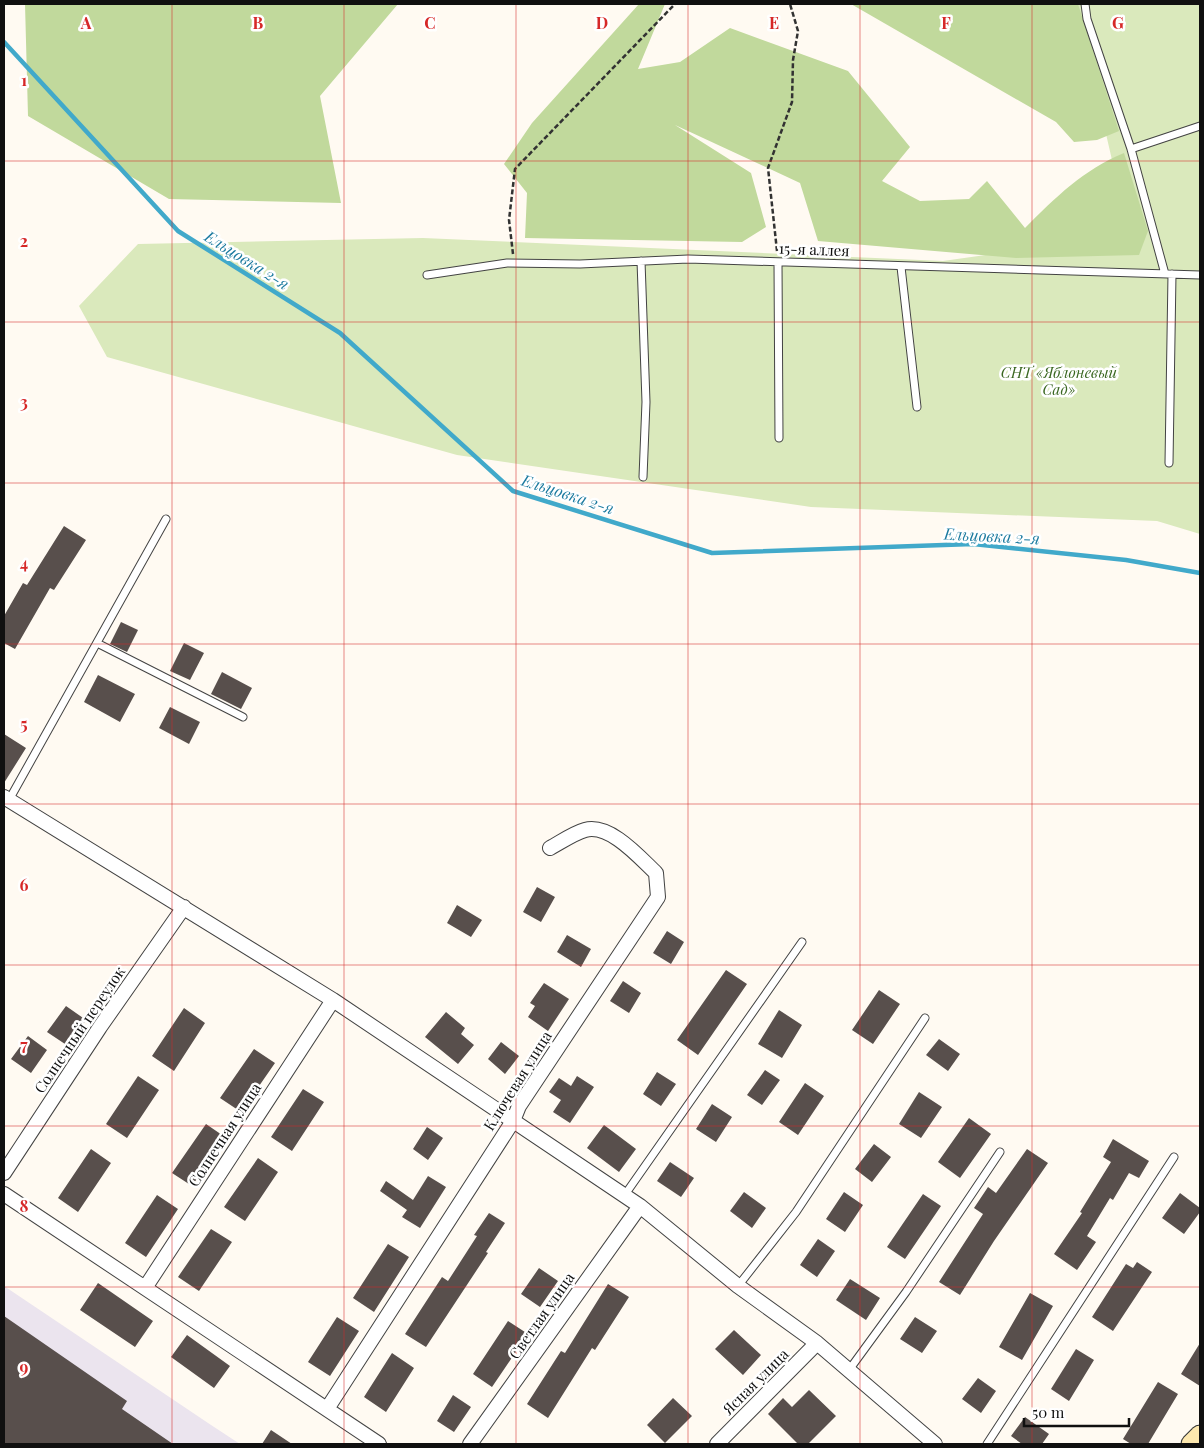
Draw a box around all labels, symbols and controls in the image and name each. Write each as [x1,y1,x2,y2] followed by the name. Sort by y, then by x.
[80,12,92,33] text: A
[253,12,264,33] text: B
[424,12,436,33] text: C
[596,12,608,33] text: D
[769,12,779,33] text: E
[941,12,951,33] text: F
[1112,12,1124,33] text: G
[21,69,27,90] text: 1
[200,225,293,294] water label: Ельцовка 2-я
[20,230,28,251] text: 2
[778,238,850,260] street label: 15-я аллея
[1001,362,1118,399] park label: СНТ «Яблоневый Сад»
[20,391,28,412] text: 3
[518,468,617,518] water label: Ельцовка 2-я
[943,522,1040,548] water label: Ельцовка 2-я
[20,552,28,573] text: 4
[20,713,28,734] text: 5
[20,874,29,895] text: 6
[29,962,129,1097] street label: Солнечный переулок
[479,1026,556,1134] street label: Ключевая улица
[20,1034,28,1055] text: 7
[183,1078,266,1190] street label: Солнечная улица
[20,1195,29,1216] text: 8
[504,1268,579,1363] street label: Светлая улица
[717,1344,793,1419] street label: Ясная улица
[20,1356,29,1377] text: 9
[1024,1396,1129,1428] scale bar
[1032,1402,1065,1422] text: 50 m

